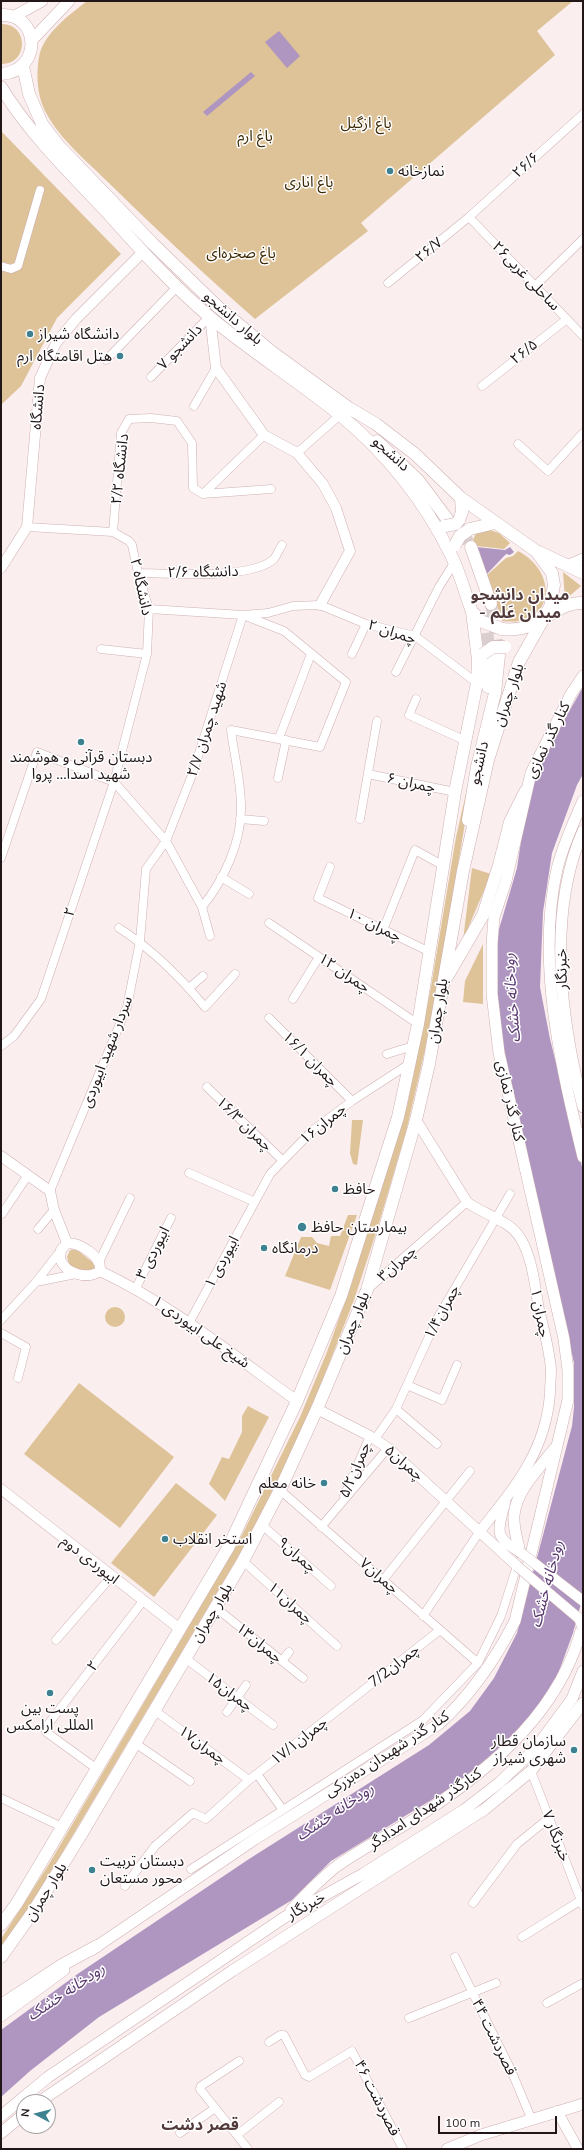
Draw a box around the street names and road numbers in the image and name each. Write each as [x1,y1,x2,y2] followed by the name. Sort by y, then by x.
[509,148,543,182] street label: ۲۶/۶
[412,234,446,266] street label: ۲۶/۷
[488,237,564,315] street label: ساحلی غربی۲۶
[200,287,266,349] street label: بلوار دانشجو
[154,320,206,374] street label: ۷ دانشجو
[507,336,541,368] street label: ۲۶/۵
[27,384,49,430] street label: دانشگاه
[107,433,133,505] street label: ۲/۲ دانشگاه
[369,433,413,475] street label: دانشجو
[126,557,156,617] street label: ۲ دانشگاه
[167,562,239,582] street label: ۲/۶ دانشگاه
[366,616,418,648] street label: ۲ چمران
[490,661,528,729] street label: بلوار چمران
[183,679,231,779] street label: ۲/۷ شهید چمران
[522,699,574,781] street label: کنار گذر نمازی
[465,739,493,787] street label: دانشجو
[385,769,437,797] street label: ۶ چمران
[344,904,404,946] street label: ۱۰ چمران
[60,905,80,919] street label: ۲
[553,948,571,990] street label: خبرنگار
[315,949,373,997] street label: ۱۲ چمران
[424,977,452,1045] street label: بلوار چمران
[77,994,137,1110] street label: سردار شهید ابیوردی
[279,1028,341,1090] street label: ۱۶/۱ چمران
[492,1059,528,1143] street label: کنار گذر نمازی
[212,1093,276,1155] street label: ۱۶/۳ چمران
[296,1100,350,1148] street label: چمران۱۶
[132,1224,174,1282] street label: ۳ ابیوردی
[201,1233,243,1291] street label: ۱ ابیوردی
[374,1242,420,1286] street label: چمران۳
[420,1282,464,1342] street label: چمران۱/۴
[526,1287,554,1339] street label: چمران ۱
[332,1289,374,1357] street label: بلوار چمران
[149,1292,253,1372] street label: شیخ علی ابیوردی ۱
[335,1440,375,1500] street label: چمران۵/۲
[381,1441,427,1485] street label: چمران۵
[57,1532,123,1588] street label: ابیوردی دوم
[274,1533,320,1577] street label: چمران۹
[356,1554,402,1598] street label: چمران۷
[264,1578,316,1628] street label: چمران۱۱
[187,1580,237,1646] street label: بلوار چمران
[232,1619,286,1667] street label: چمران۱۳
[365,1641,423,1691] street label: 7/2چمران
[83,1657,103,1675] street label: ۲
[202,1669,256,1715] street label: چمران۱۵
[321,1707,453,1801] street label: کنار گذر شهیدان ده‌بزرکی
[267,1713,331,1769] street label: چمران۱۷/۱
[175,1722,229,1768] street label: چمران۱۷
[365,1764,485,1854] street label: کنارگذر شهدای امدادگر
[538,1808,574,1864] street label: ۷ خبرنگار
[21,1859,71,1925] street label: بلوار چمران
[284,1888,328,1924] street label: خبرنگار
[468,1996,520,2078] street label: ۴۴ قصردشت
[350,2057,404,2139] street label: ۴۶ قصردشت

